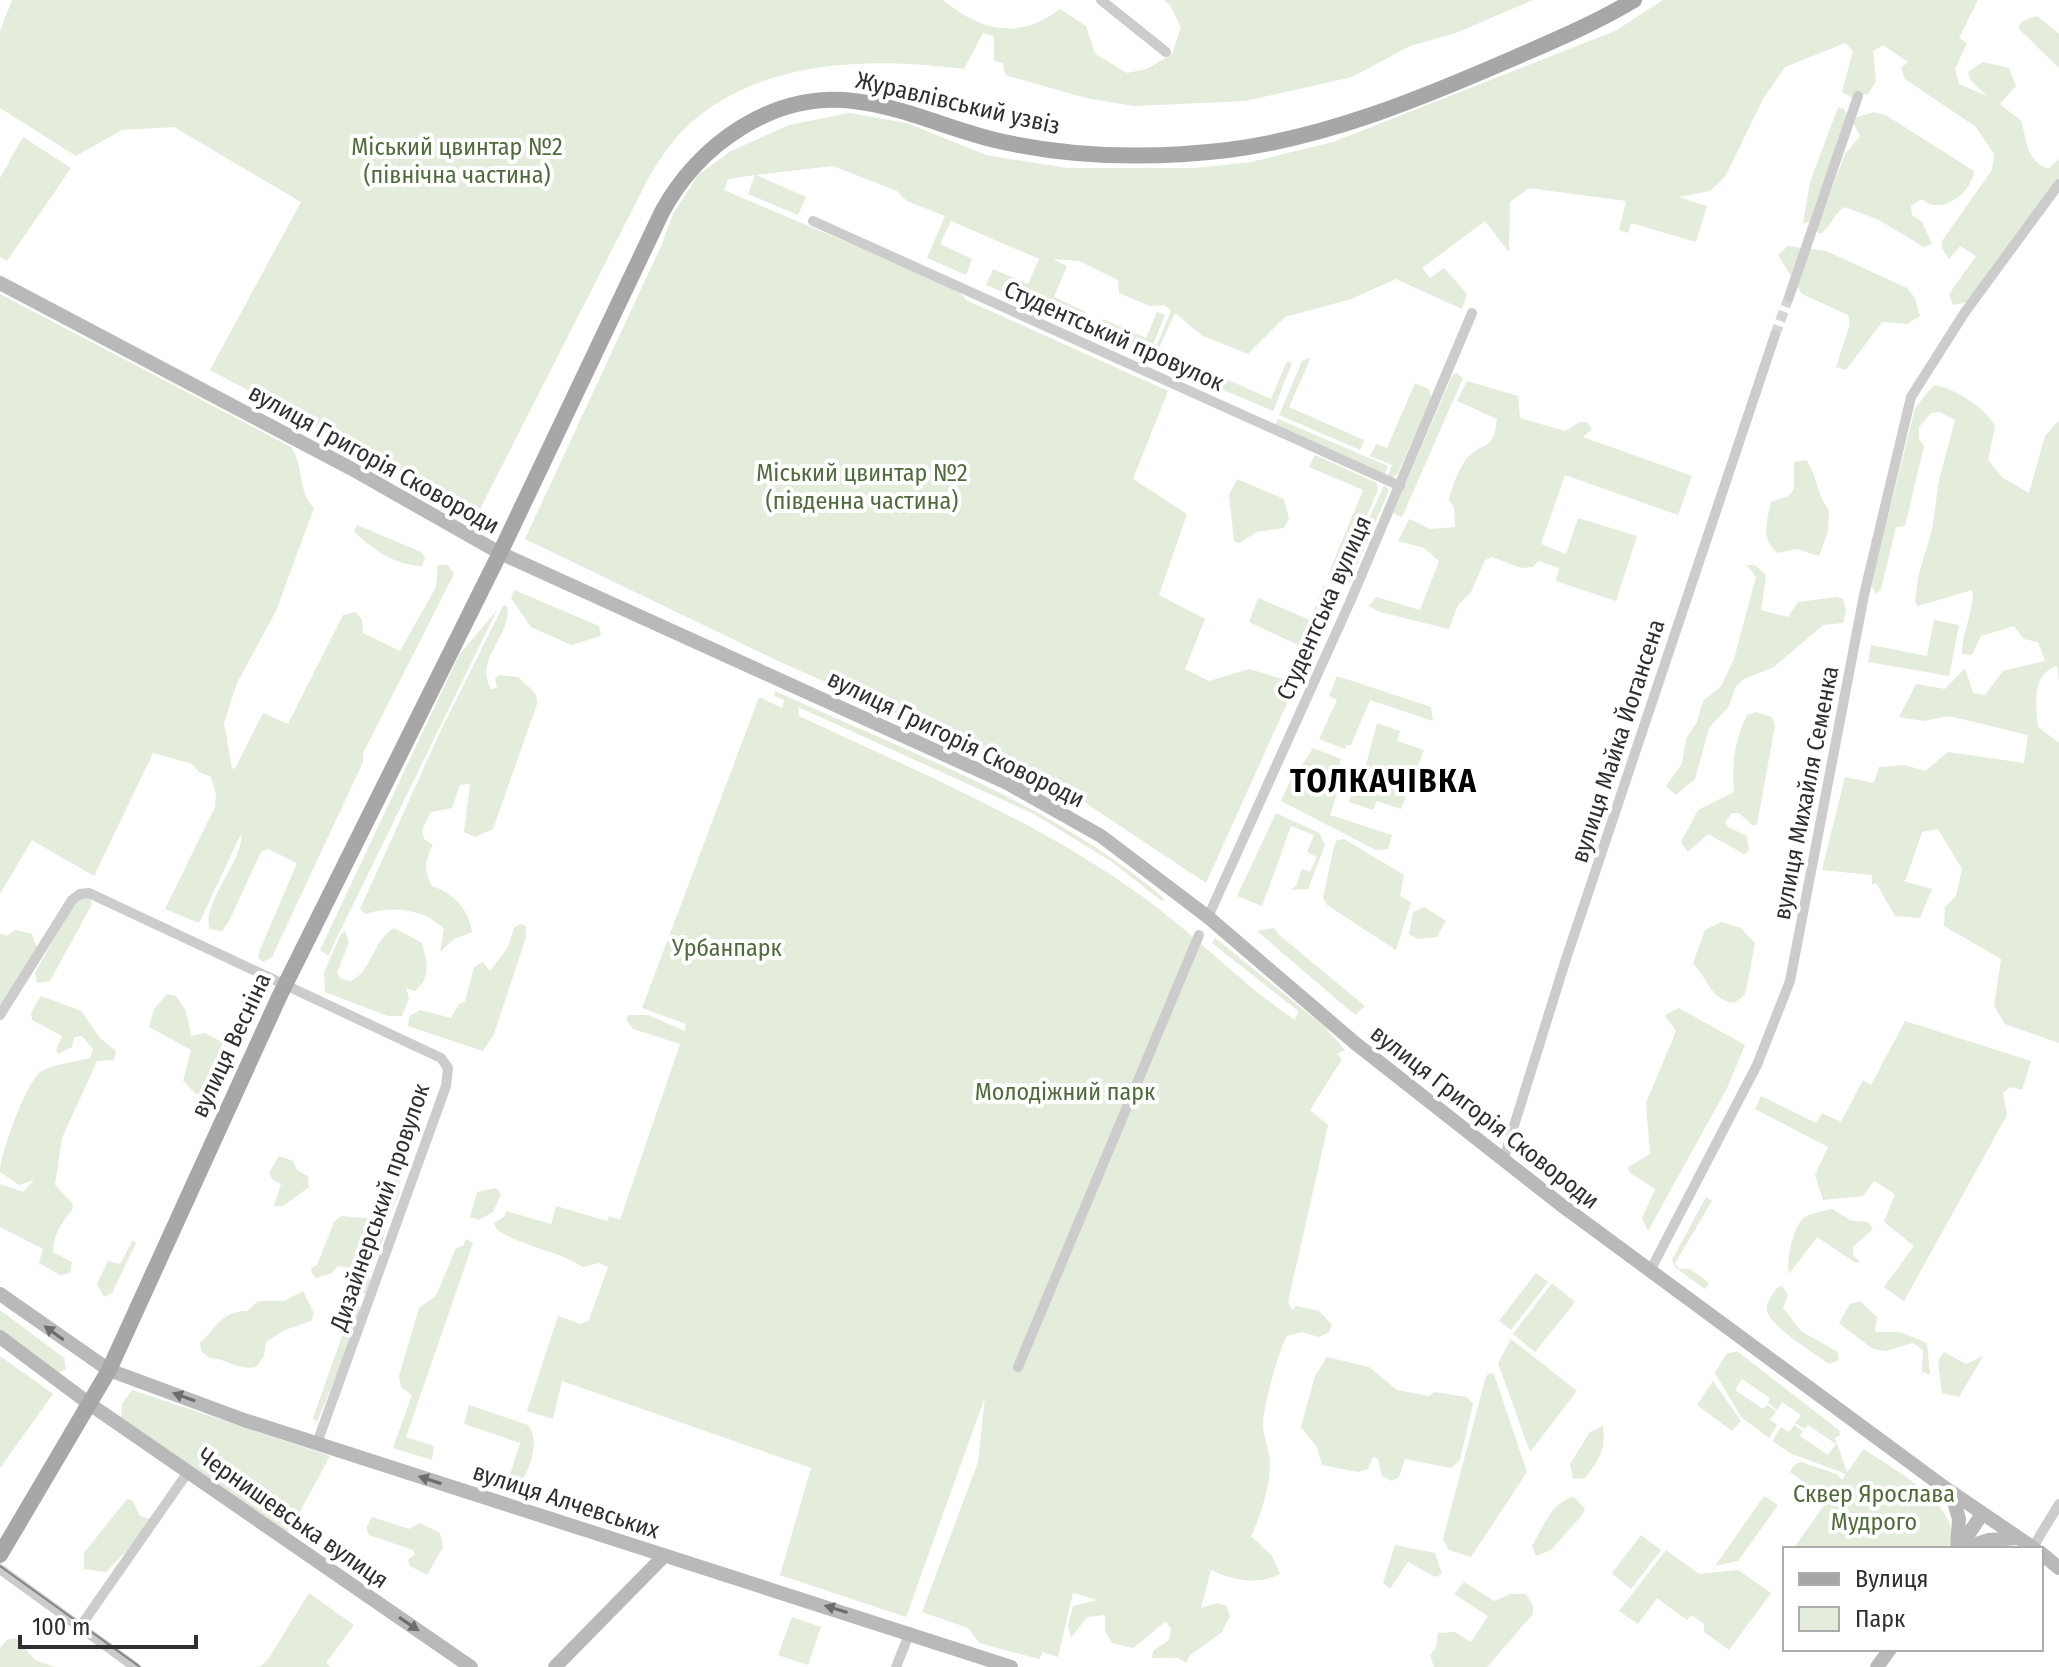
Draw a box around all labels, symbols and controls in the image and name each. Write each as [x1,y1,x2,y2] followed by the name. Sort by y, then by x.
[853,66,1063,140] street label: Журавлівський узвіз
[351,133,563,189] park label: Міський цвинтар №2 (північна частина)
[1000,275,1229,397] street label: Студентський провулок
[244,378,504,540] street label: вулиця Григорія Сковороди
[756,459,968,515] park label: Міський цвинтар №2 (південна частина)
[1271,512,1377,704] street label: Студентська вулиця
[1565,616,1671,866] street label: вулиця Майка Йогансена
[1768,664,1844,922] street label: вулиця Михайля Семенка
[823,665,1089,813] street label: вулиця Григорія Сковороди
[1290,762,1478,800] district label: ТОЛКАЧІВКА
[671,934,783,962] park label: Урбанпарк
[185,968,277,1122] street label: вулиця Весніна
[1365,1019,1605,1215] street label: вулиця Григорія Сковороди
[975,1078,1156,1106] park label: Молодіжний парк
[324,1079,436,1335] street label: Дизайнерський провулок
[43,1325,65,1341] one-way arrow
[171,1391,195,1403] one-way arrow
[192,1442,394,1594] street label: Чернишевська вулиця
[469,1458,663,1544] street label: вулиця Алчевських
[418,1473,442,1486] one-way arrow
[1793,1480,1955,1536] park label: Сквер Ярослава Мудрого
[1783,1547,2043,1651] legend
[1855,1565,1928,1593] text: Вулиця
[20,1599,196,1649] scale bar
[824,1602,848,1615] one-way arrow
[1855,1605,1906,1633] text: Парк
[32,1613,90,1641] text: 100 m
[398,1616,419,1631] one-way arrow

